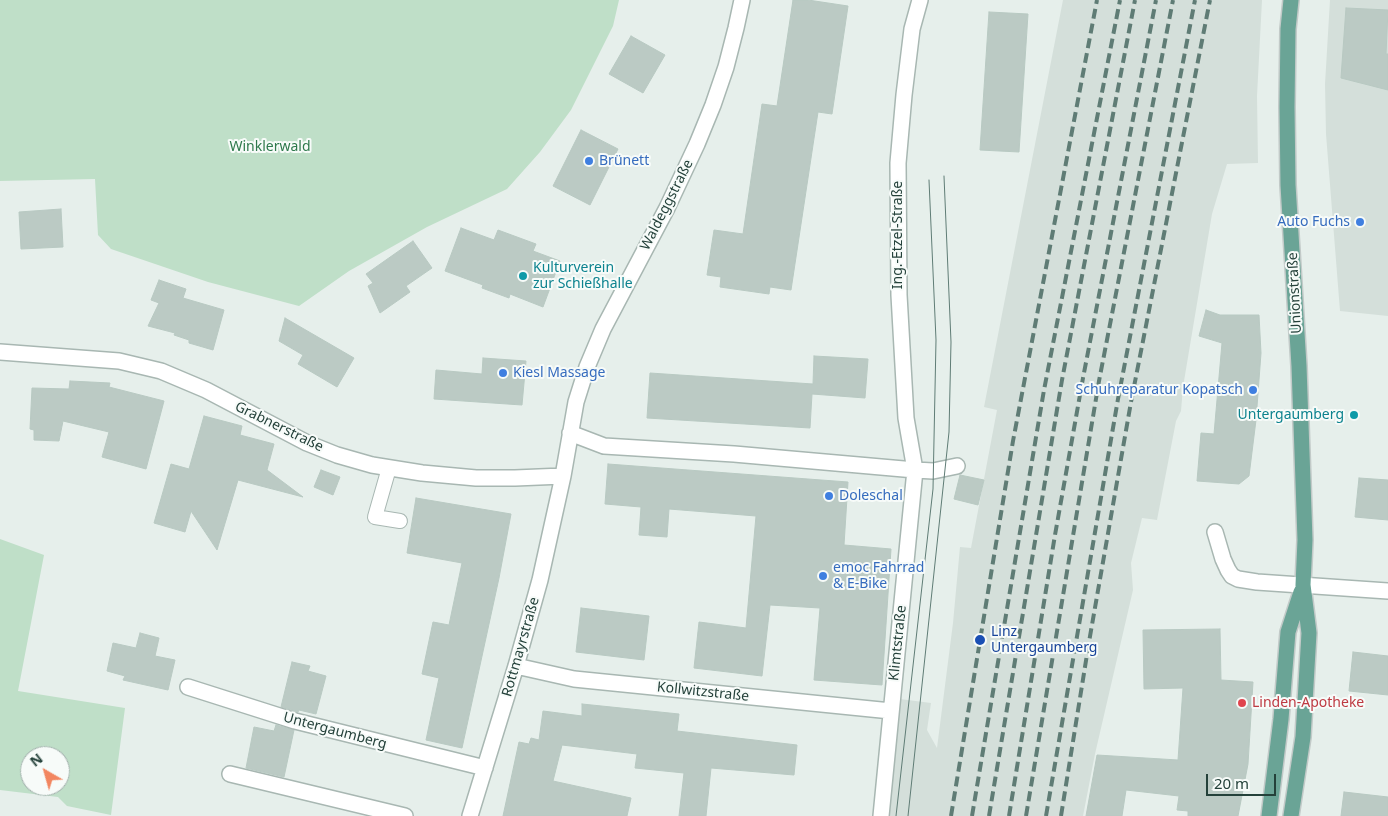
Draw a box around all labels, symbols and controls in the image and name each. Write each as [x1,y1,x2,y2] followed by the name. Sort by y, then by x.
[229,139,311,155] park label: Winklerwald
[599,153,649,169] place label: Brünett
[583,155,595,167] marker: Brünett
[637,157,697,253] street label: Waldeggstraße
[890,181,906,289] street label: Ing.-Etzel-Straße
[1277,214,1350,230] place label: Auto Fuchs
[1354,216,1366,228] marker: Auto Fuchs
[1284,252,1306,334] street label: Unionstraße
[533,260,633,292] place label: Kulturverein zur Schießhalle
[517,270,529,282] marker: Kulturverein zur Schießhalle
[513,365,605,381] place label: Kiesl Massage
[497,367,509,379] marker: Kiesl Massage
[1076,382,1243,398] place label: Schuhreparatur Kopatsch
[1247,384,1259,396] marker: Schuhreparatur Kopatsch
[232,398,326,456] street label: Grabnerstraße
[1238,407,1344,423] place label: Untergaumberg
[1348,409,1360,421] marker: Untergaumberg
[839,488,903,504] place label: Doleschal
[823,490,835,502] marker: Doleschal
[833,560,924,592] place label: emoc Fahrrad & E-Bike
[817,570,829,582] marker: emoc Fahrrad & E-Bike
[499,595,543,699] street label: Rottmayrstraße
[886,604,910,682] street label: Klimtstraße
[991,624,1097,656] place label: Linz Untergaumberg
[973,633,987,647] marker: Linz Untergaumberg
[656,679,750,705] street label: Kollwitzstraße
[1252,695,1364,711] place label: Linden-Apotheke
[1236,697,1248,709] marker: Linden-Apotheke
[281,709,389,753] street label: Untergaumberg
[20,746,70,796] north arrow
[26,749,46,771] text: N
[1208,764,1278,796] scale bar
[1214,773,1249,793] text: 20 m

